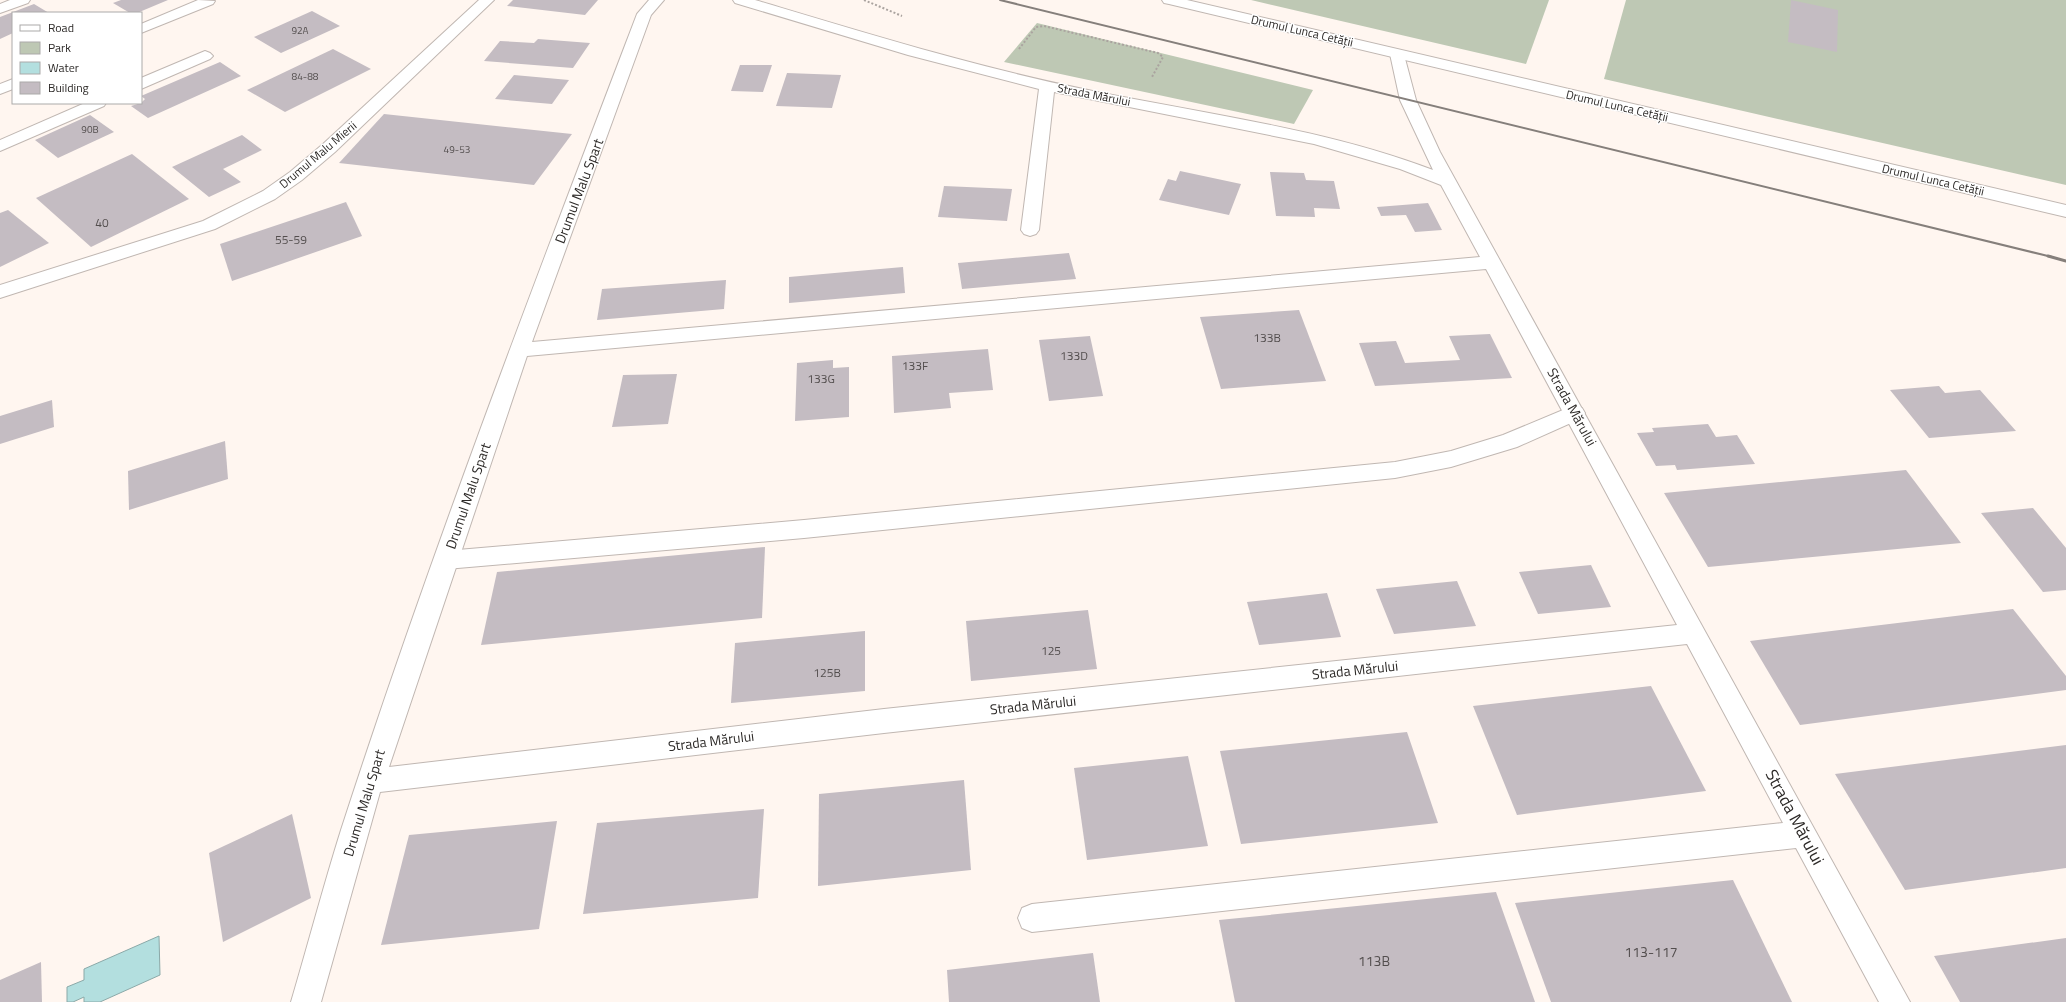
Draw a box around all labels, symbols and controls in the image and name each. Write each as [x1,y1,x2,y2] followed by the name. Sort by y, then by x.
[1249,9,1355,52] street label: Drumul Lunca Cetății
[12,12,142,104] legend
[48,18,74,37] text: Road
[291,23,309,38] house number: 92A
[48,38,71,57] text: Park
[48,58,79,77] text: Water
[292,69,319,84] house number: 84-88
[48,78,89,97] text: Building
[1056,78,1132,111] street label: Strada Mărului
[1564,84,1670,127] street label: Drumul Lunca Cetății
[275,116,361,193] street label: Drumul Malu Mierii
[81,122,99,137] house number: 90B
[549,135,608,246] street label: Drumul Malu Spart
[444,142,470,157] house number: 49-53
[1880,158,1986,201] street label: Drumul Lunca Cetății
[95,213,109,232] house number: 40
[275,230,307,249] house number: 55-59
[1253,328,1281,347] house number: 133B
[1060,346,1088,365] house number: 133D
[902,356,928,375] house number: 133F
[1542,364,1603,450] street label: Strada Mărului
[807,369,835,388] house number: 133G
[440,440,496,552] street label: Drumul Malu Spart
[1041,641,1061,660] house number: 125
[1311,655,1399,684] street label: Strada Mărului
[813,663,841,682] house number: 125B
[989,690,1077,719] street label: Strada Mărului
[667,725,755,756] street label: Strada Mărului
[337,747,390,859] street label: Drumul Malu Spart
[1759,765,1831,869] street label: Strada Mărului
[1624,941,1678,962] house number: 113-117
[1358,950,1390,971] house number: 113B

